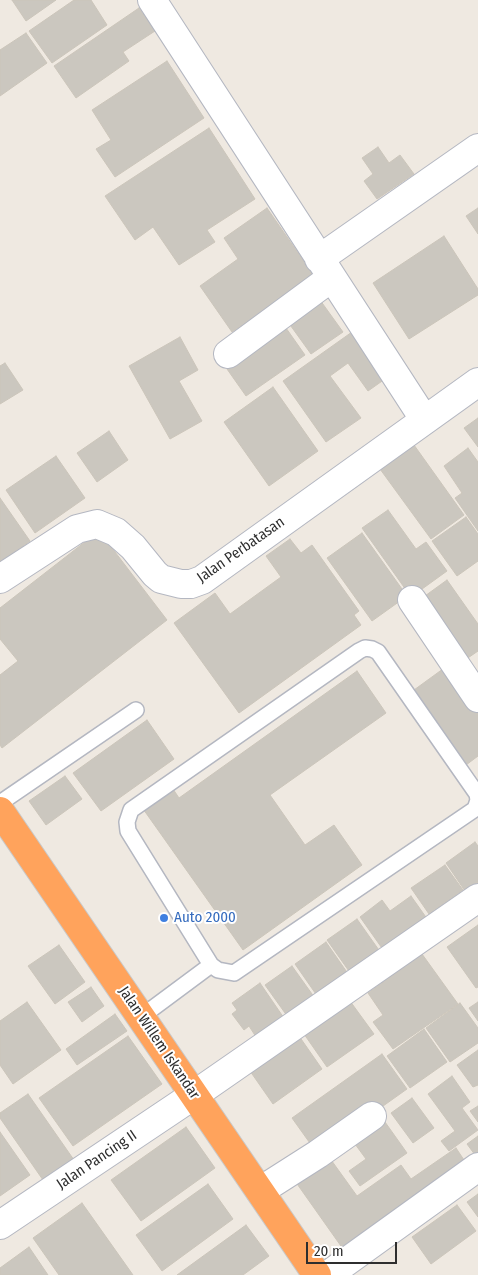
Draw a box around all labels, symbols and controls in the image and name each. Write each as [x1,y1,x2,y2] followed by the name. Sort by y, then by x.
[194,513,288,587] street label: Jalan Perbatasan
[174,909,236,927] place label: Auto 2000
[158,912,170,924] marker: Auto 2000
[115,983,203,1103] street label: Jalan Willem Iskandar
[53,1127,141,1193] street label: Jalan Pancing II
[308,1232,399,1264] scale bar
[314,1242,344,1260] text: 20 m

